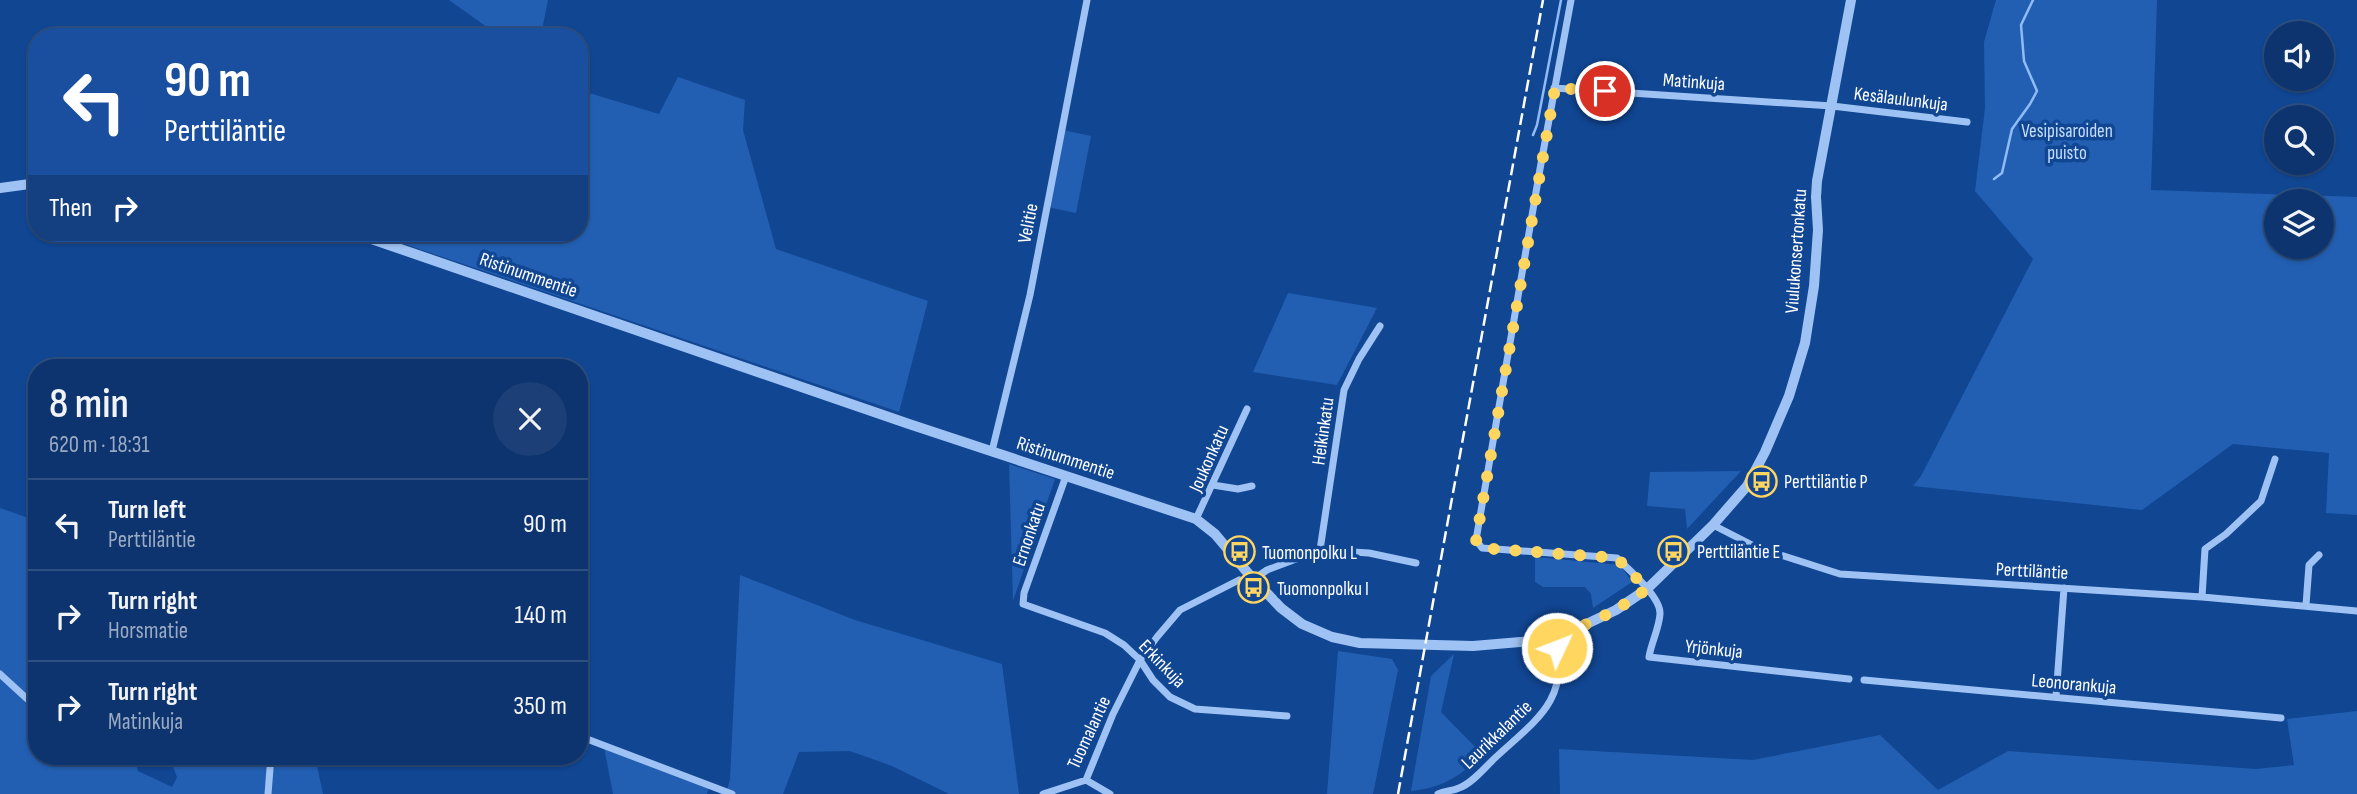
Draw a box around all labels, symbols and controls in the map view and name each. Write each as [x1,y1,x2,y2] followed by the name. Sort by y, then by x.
[2264,21,2334,259] map controls
[2264,21,2334,91] button: sound
[164,52,251,111] text: 90 m
[49,56,140,147] icon: left
[1575,61,1635,121] pin
[1662,69,1726,96] street label: Matinkuja
[1586,72,1624,110] icon: arrive
[1853,82,1949,117] street label: Kesälaulunkuja
[2264,105,2334,175] button: search
[164,112,286,151] text: Perttiläntie
[2021,120,2113,165] park label: Vesipisaroiden puisto
[1781,188,1812,314] street label: Viulukonsertonkatu
[106,189,144,227] icon: right
[2264,189,2334,259] button: layers
[49,193,92,224] text: Then
[1013,201,1044,245] street label: Velitie
[477,248,580,303] street label: Ristinummentie
[49,379,129,430] text: 8 min
[493,382,567,456] button: close
[1307,396,1340,467] street label: Heikinkatu
[1184,421,1234,497] street label: Joukonkatu
[49,431,150,459] text: 620 m · 18:31
[1014,432,1118,485] street label: Ristinummentie
[1744,464,1778,498] bus stop icon: Perttiläntie P
[1784,471,1868,494] place label: Perttiläntie P
[108,495,186,526] text: Turn left
[1008,500,1051,569] street label: Ernonkatu
[49,506,87,544] icon: left
[523,509,567,540] text: 90 m
[108,526,196,554] text: Perttiläntie
[1657,534,1691,568] bus stop icon: Perttiläntie E
[1222,535,1256,569] bus stop icon: Tuomonpolku L
[1697,541,1780,564] place label: Perttiläntie E
[1262,542,1357,565] place label: Tuomonpolku L
[1995,558,2069,585] street label: Perttiläntie
[1237,571,1271,605] bus stop icon: Tuomonpolku I
[1277,578,1369,601] place label: Tuomonpolku I
[108,586,197,617] text: Turn right
[49,597,87,635] icon: right
[515,600,567,631] text: 140 m
[1520,611,1594,685] position arrow
[108,617,188,645] text: Horsmatie
[1133,635,1190,693] street label: Erkinkuja
[1684,635,1744,664] street label: Yrjönkuja
[2031,669,2117,700] street label: Leonorankuja
[108,677,197,708] text: Turn right
[49,688,87,726] icon: right
[513,691,567,722] text: 350 m
[1063,693,1116,773] street label: Tuomalantie
[1457,696,1537,774] street label: Laurikkalantie
[108,708,183,736] text: Matinkuja

